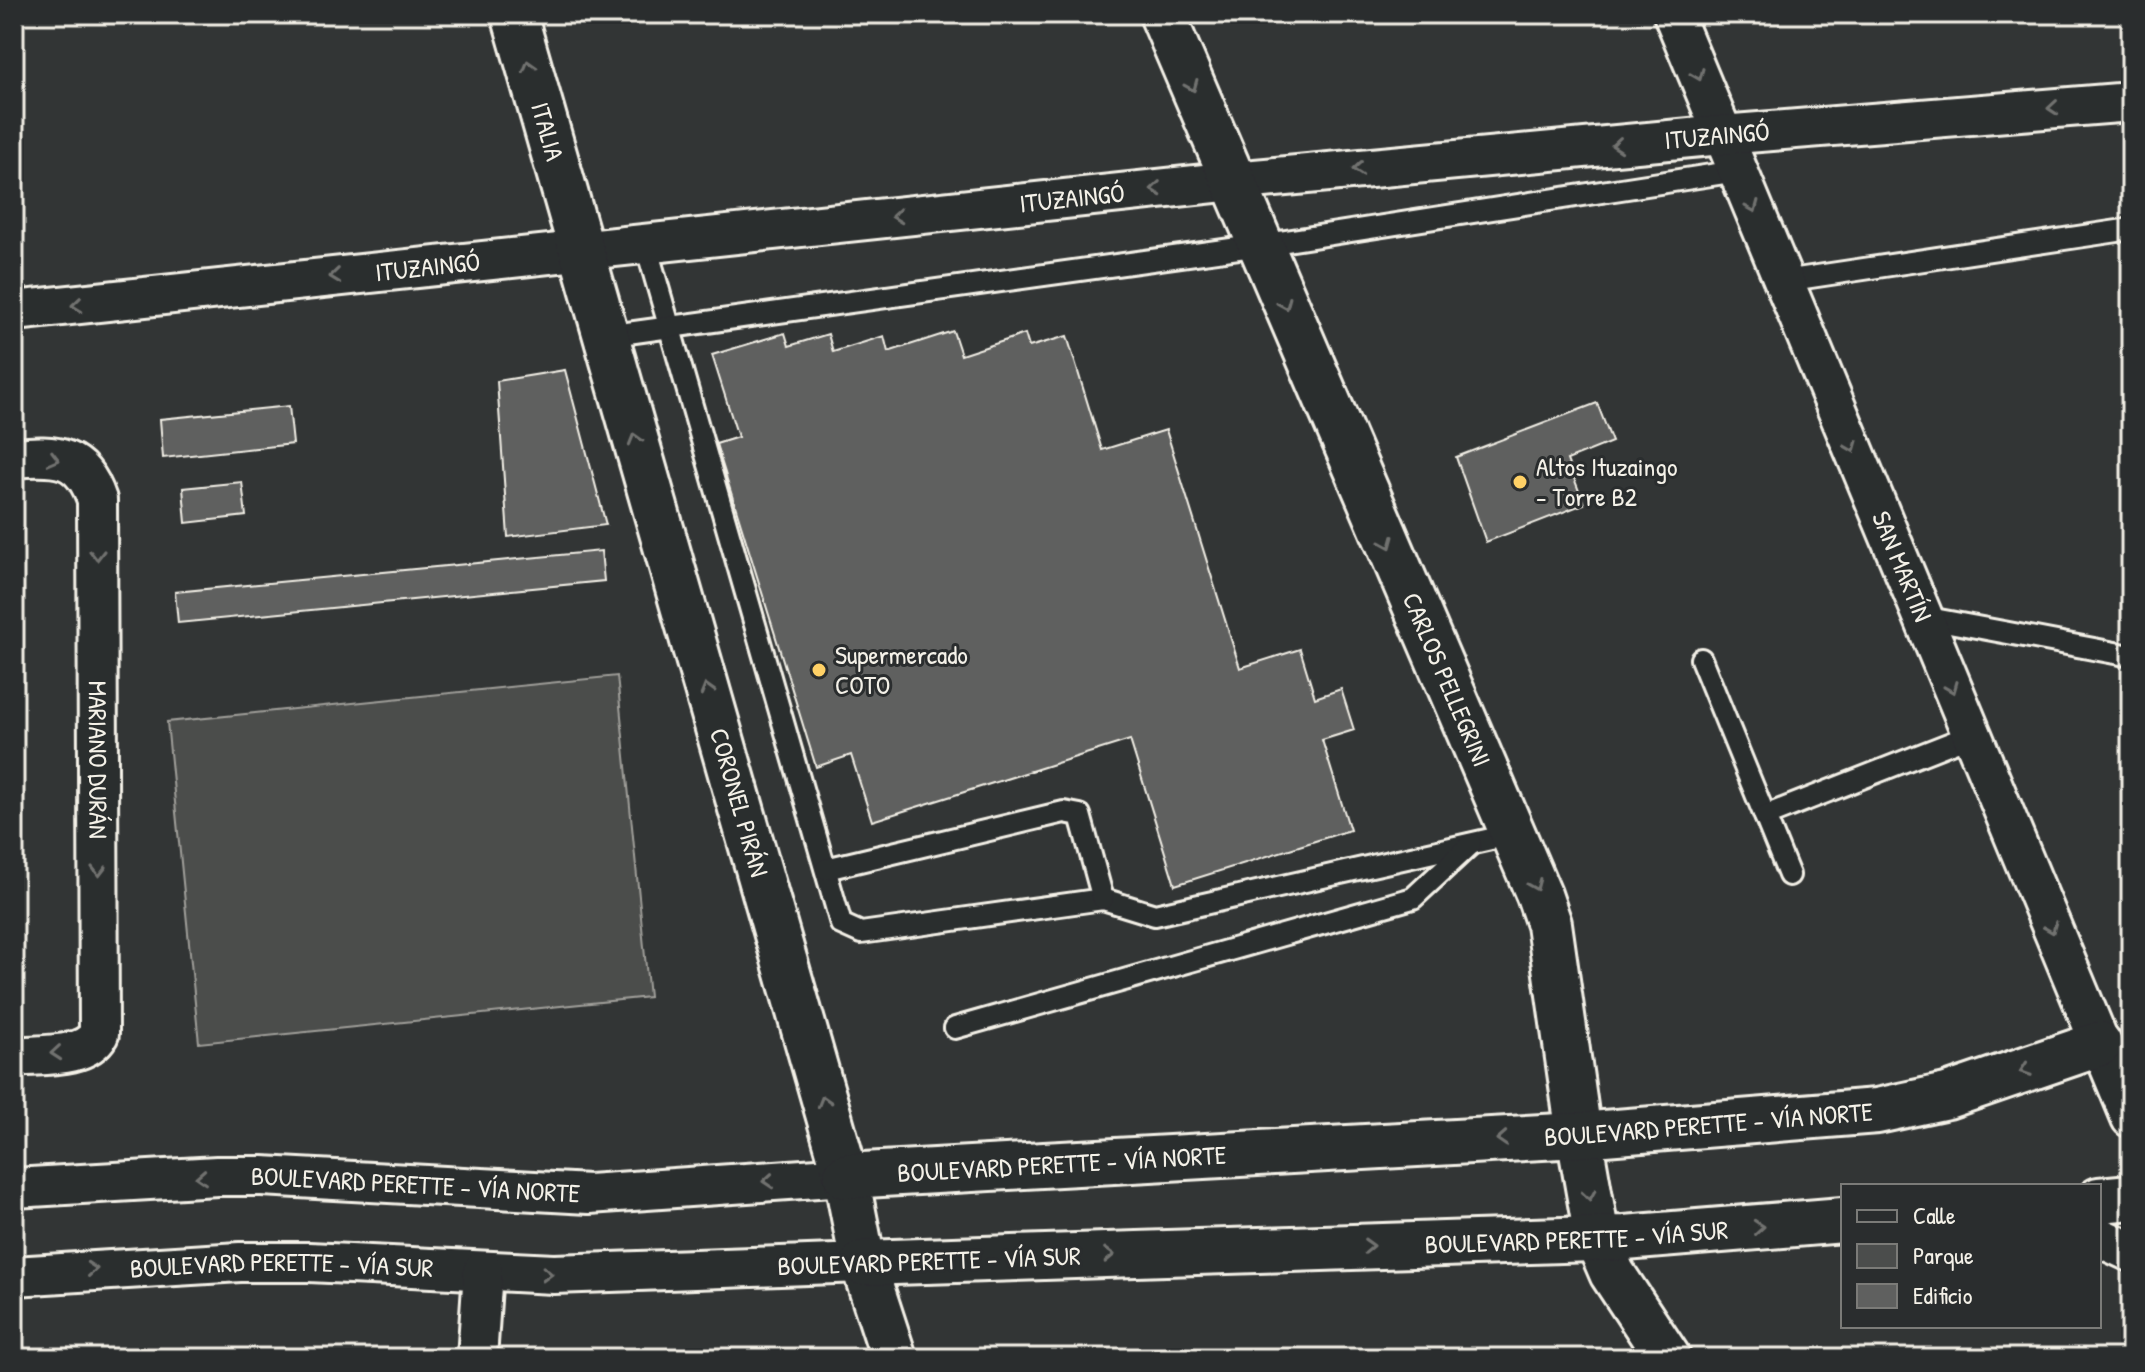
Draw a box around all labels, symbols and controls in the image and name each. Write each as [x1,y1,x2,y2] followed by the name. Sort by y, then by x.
[521,60,538,74] one-way arrow
[1688,67,1704,81] one-way arrow
[1183,78,1199,92] one-way arrow
[523,98,573,165] street label: ITALIA
[2046,99,2059,116] one-way arrow
[1663,113,1771,157] street label: ITUZAINGÓ
[1610,136,1623,153] one-way arrow
[1351,160,1364,177] one-way arrow
[1018,175,1126,221] street label: ITUZAINGÓ
[1149,180,1162,197] one-way arrow
[1743,199,1759,213] one-way arrow
[890,207,903,224] one-way arrow
[373,243,482,289] street label: ITUZAINGÓ
[328,268,341,285] one-way arrow
[70,296,83,313] one-way arrow
[1276,296,1292,310] one-way arrow
[628,433,644,447] one-way arrow
[1843,439,1859,453] one-way arrow
[47,449,61,466] one-way arrow
[1536,449,1677,514] place label: Altos Ituzaingo - Torre B2
[1511,473,1529,491] marker: Altos Ituzaingo - Torre B2
[1864,506,1941,627] street label: SAN MARTÍN
[1378,535,1394,549] one-way arrow
[88,549,106,562] one-way arrow
[1395,587,1500,772] street label: CARLOS PELLEGRINI
[835,637,968,702] place label: Supermercado COTO
[810,661,828,679] marker: Supermercado COTO
[1942,680,1958,694] one-way arrow
[81,681,116,839] street label: MARIANO DURÁN
[699,683,716,697] one-way arrow
[702,724,778,881] street label: CORONEL PIRÁN
[90,865,107,878] one-way arrow
[1525,877,1542,891] one-way arrow
[2041,920,2058,934] one-way arrow
[49,1044,62,1061] one-way arrow
[2019,1060,2033,1076] one-way arrow
[1543,1093,1875,1154] street label: BOULEVARD PERETTE - VÍA NORTE
[817,1094,833,1108] one-way arrow
[1495,1131,1508,1148] one-way arrow
[896,1137,1228,1190] street label: BOULEVARD PERETTE - VÍA NORTE
[251,1158,581,1211] street label: BOULEVARD PERETTE - VÍA NORTE
[194,1168,207,1185] one-way arrow
[761,1172,774,1189] one-way arrow
[1841,1184,2101,1328] legend
[1580,1188,1597,1202] one-way arrow
[1913,1199,1956,1231] text: Calle
[1424,1212,1730,1262] street label: BOULEVARD PERETTE - VÍA SUR
[1753,1219,1766,1236] one-way arrow
[1363,1237,1376,1254] one-way arrow
[777,1238,1081,1283] street label: BOULEVARD PERETTE - VÍA SUR
[1913,1239,1974,1271] text: Parque
[129,1244,434,1286] street label: BOULEVARD PERETTE - VÍA SUR
[1103,1246,1116,1263] one-way arrow
[86,1261,99,1278] one-way arrow
[541,1265,554,1282] one-way arrow
[1913,1279,1973,1311] text: Edificio

